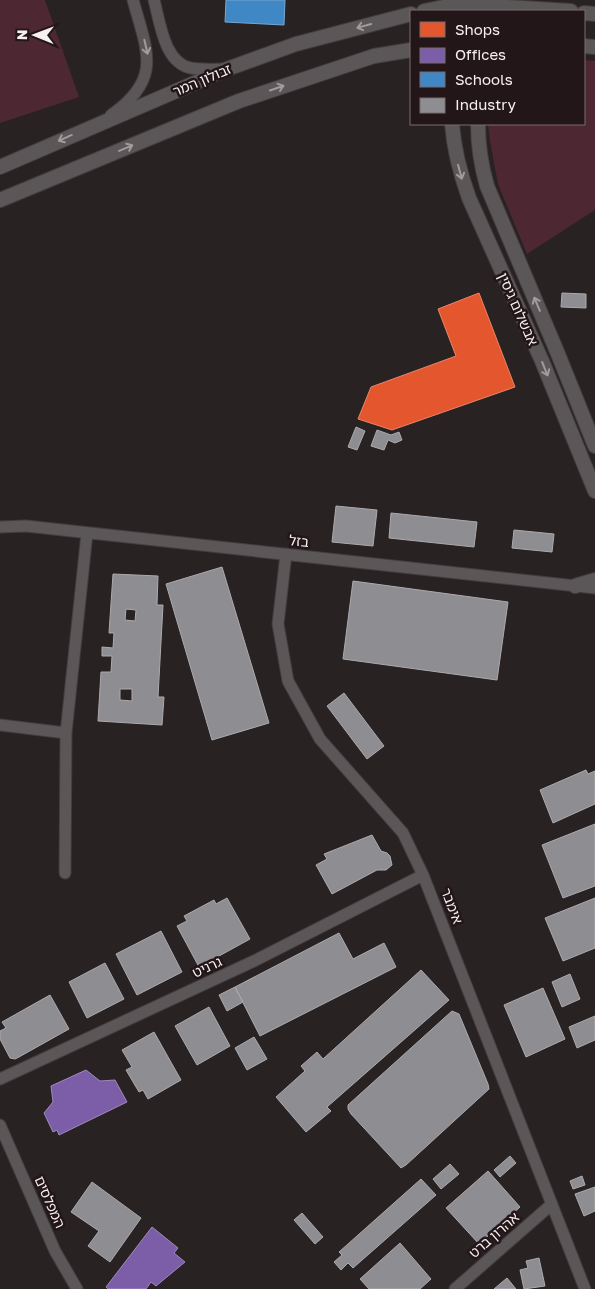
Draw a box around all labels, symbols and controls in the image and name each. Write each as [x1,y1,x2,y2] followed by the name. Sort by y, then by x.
[10,10,60,60] north arrow
[410,10,585,125] legend
[455,20,500,38] text: Shops
[357,22,373,32] one-way arrow
[13,29,30,40] text: N
[142,39,151,55] one-way arrow
[455,45,506,63] text: Offices
[170,60,234,99] street label: זבולון המר
[455,70,513,88] text: Schools
[268,83,284,92] one-way arrow
[455,95,516,113] text: Industry
[58,134,73,144] one-way arrow
[118,142,133,152] one-way arrow
[456,163,465,179] one-way arrow
[495,270,542,348] street label: אבשלום גיסין
[532,297,542,312] one-way arrow
[541,361,550,376] one-way arrow
[288,531,310,550] street label: בזל
[438,886,467,926] street label: אימבר
[189,952,224,981] street label: גרניט
[31,1173,69,1231] street label: המפלסים
[465,1208,522,1261] street label: אהרון ברט

